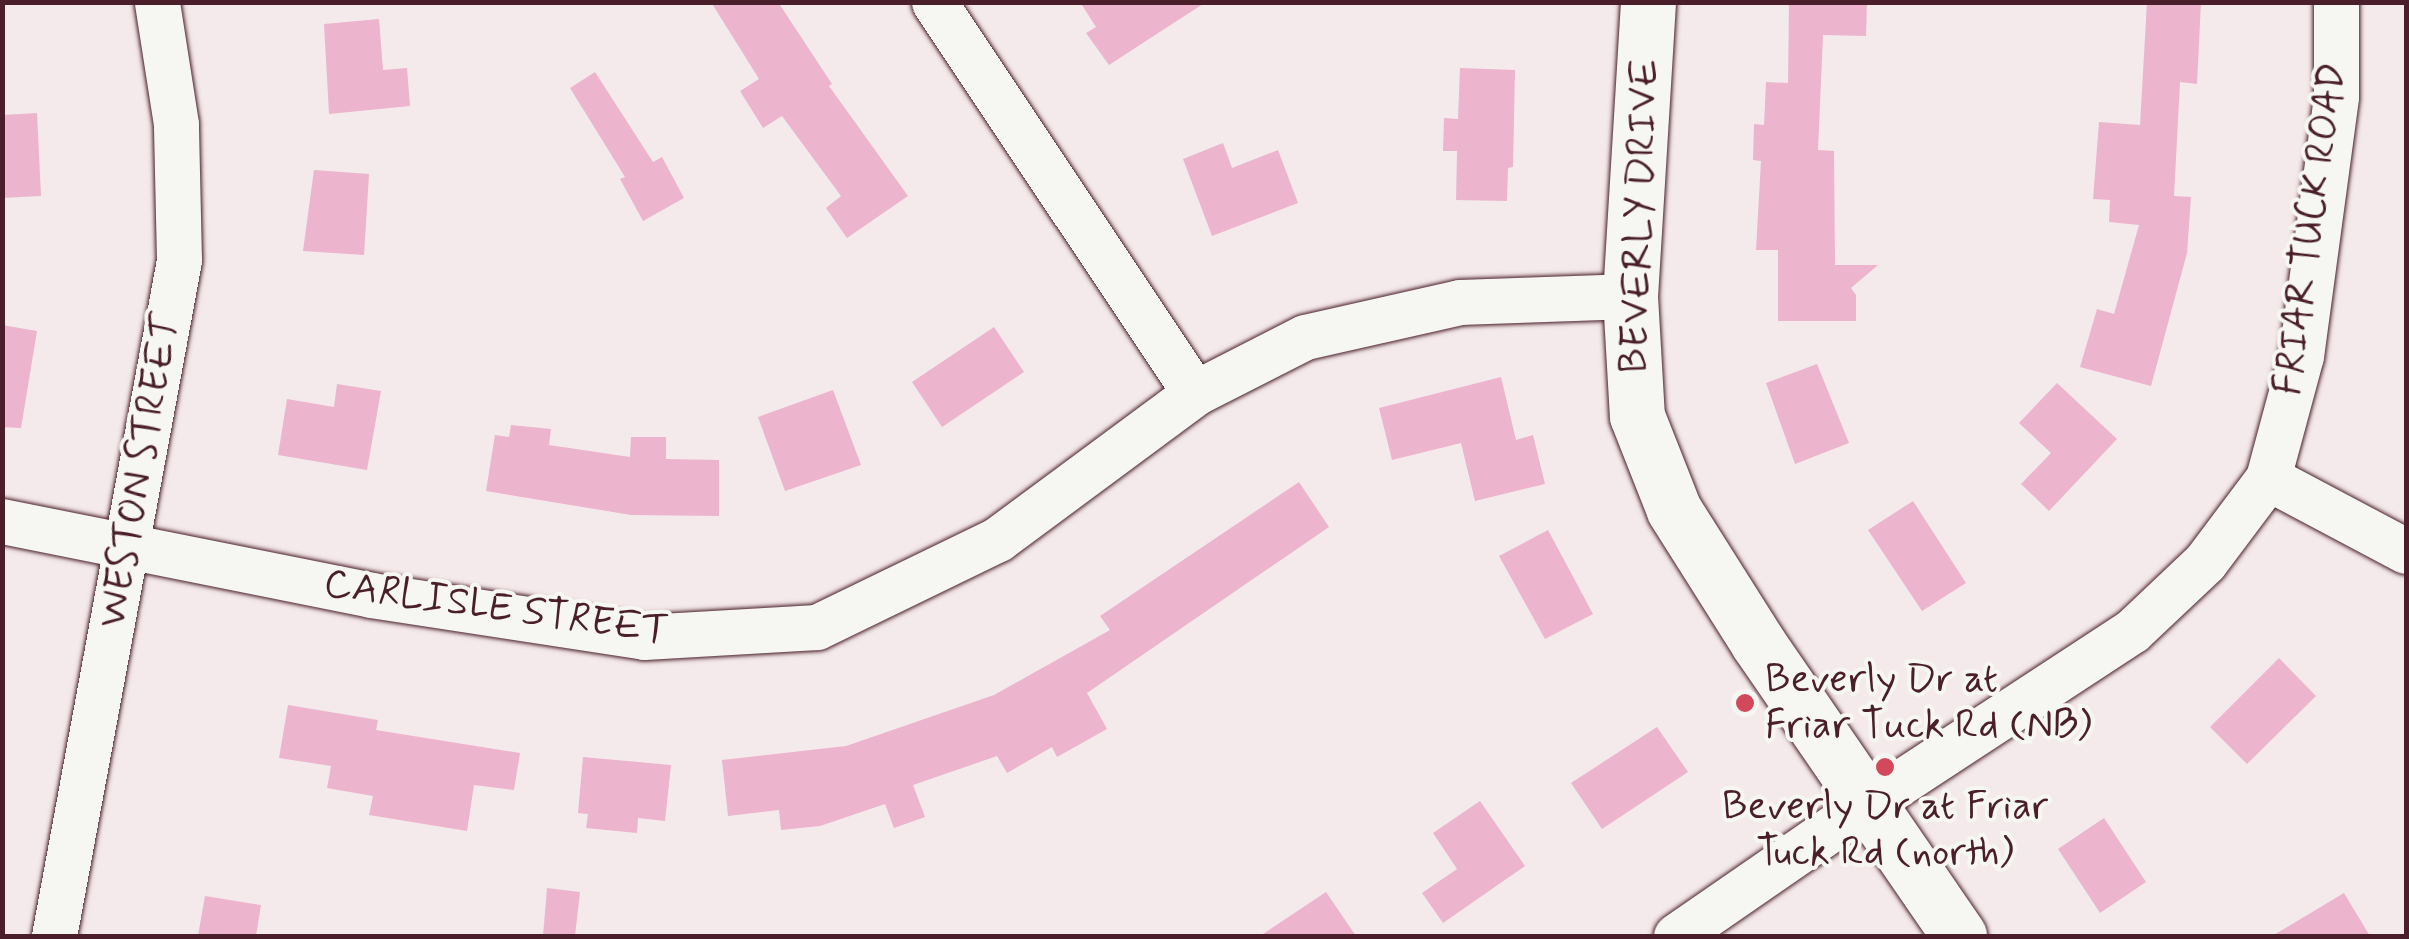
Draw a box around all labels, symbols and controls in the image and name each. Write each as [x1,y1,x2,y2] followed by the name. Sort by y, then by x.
[1610,57,1670,375] street label: BEVERLY DRIVE
[2264,59,2358,399] street label: FRIAR TUCK ROAD
[89,310,191,632] street label: WESTON STREET
[319,560,673,656] street label: CARLISLE STREET
[1765,656,2082,750] place label: Beverly Dr at Friar Tuck Rd (NB)
[1734,692,1756,714] marker: Beverly Dr at Friar Tuck Rd (NB)
[1874,756,1896,778] marker: Beverly Dr at Friar Tuck Rd (north)
[1717,783,2053,877] place label: Beverly Dr at Friar Tuck Rd (north)

